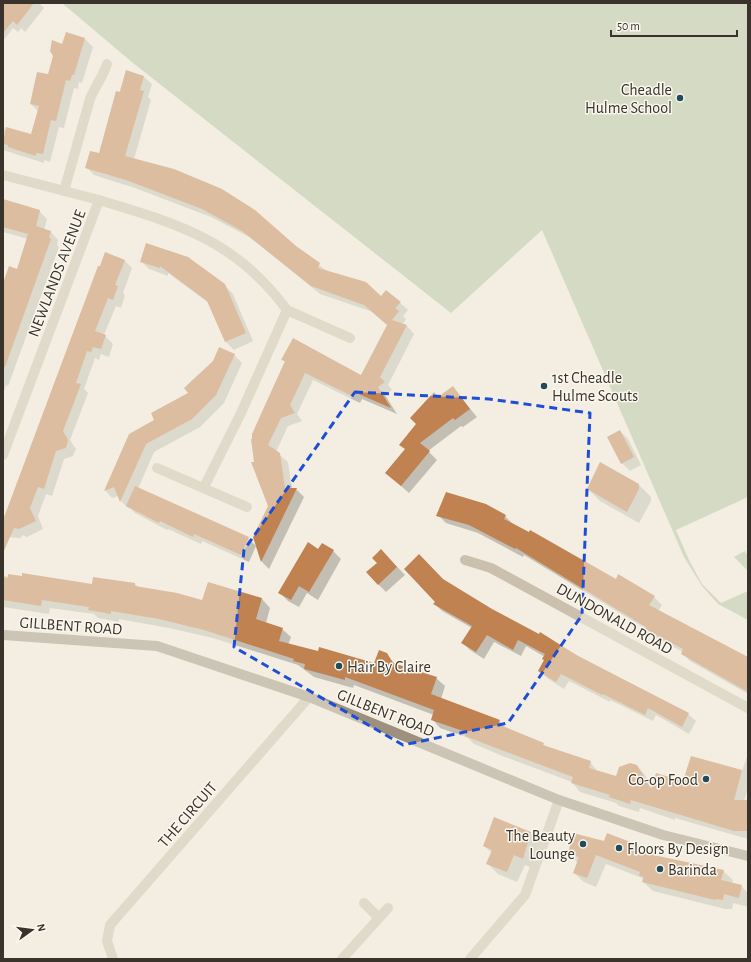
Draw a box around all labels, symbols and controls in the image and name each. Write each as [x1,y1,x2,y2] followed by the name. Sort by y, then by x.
[611,12,737,38] scale bar
[617,20,640,32] text: 50 m
[585,82,672,116] place label: Cheadle Hulme School
[675,93,685,103] marker: Cheadle Hulme School
[25,207,89,339] street label: NEWLANDS AVENUE
[552,370,638,404] place label: 1st Cheadle Hulme Scouts
[539,381,549,391] marker: 1st Cheadle Hulme Scouts
[554,580,675,657] street label: DUNDONALD ROAD
[19,614,123,638] street label: GILLBENT ROAD
[347,659,431,676] place label: Hair By Claire
[334,661,344,671] marker: Hair By Claire
[335,686,436,740] street label: GILLBENT ROAD
[628,772,698,788] place label: Co-op Food
[701,774,711,784] marker: Co-op Food
[155,779,220,850] street label: THE CIRCUIT
[506,828,575,862] place label: The Beauty Lounge
[578,839,588,849] marker: The Beauty Lounge
[627,841,729,858] place label: Floors By Design
[614,843,624,853] marker: Floors By Design
[668,862,717,878] place label: Barinda
[655,864,665,874] marker: Barinda
[12,910,52,950] north arrow
[35,923,47,933] text: N

